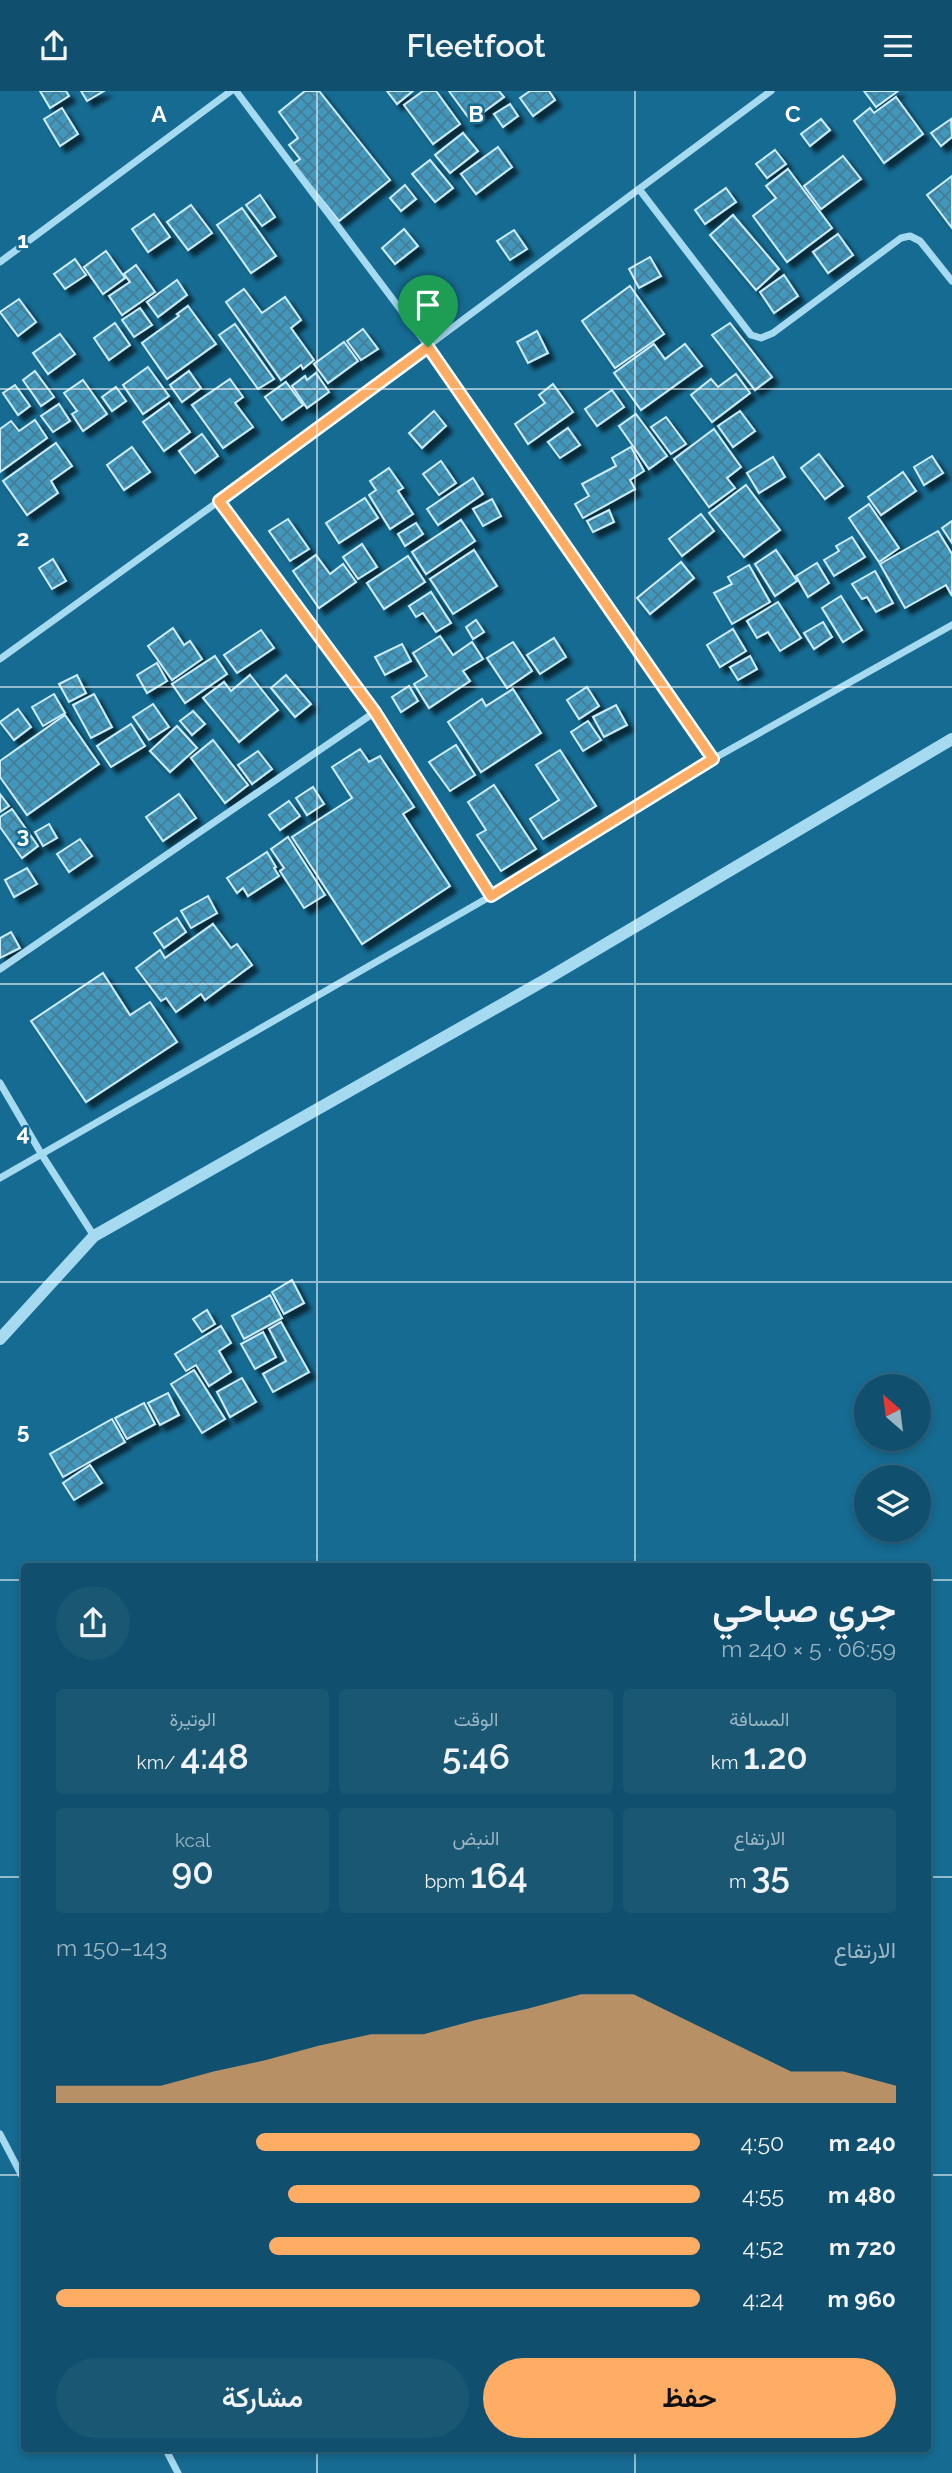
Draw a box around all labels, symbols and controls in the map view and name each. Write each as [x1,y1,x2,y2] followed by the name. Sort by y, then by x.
[35,27,73,65] icon: share
[407,27,545,64] text: Fleetfoot
[879,27,917,65] icon: menu
[151,100,167,127] text: A
[468,100,484,127] text: B
[785,100,801,127] text: C
[17,226,29,253] text: 1
[398,275,458,347] pin
[409,286,447,324] icon: arrive
[17,524,29,551] text: 2
[17,821,29,848] text: 3
[16,1119,30,1146] text: 4
[854,1374,931,1451] north arrow
[854,1374,931,1542] map controls
[17,1417,30,1444] text: 5
[854,1465,931,1542] button: layers
[56,1586,130,1660] button: share
[712,1586,896,1631] text: جري صباحي
[721,1635,896,1662] text: 06:59 · 5 × 240 m
[169,1708,216,1730] text: الوتيرة
[454,1708,498,1730] text: الوقت
[729,1708,790,1730] text: المسافة
[180,1736,249,1777] text: 4:48
[442,1736,510,1777] text: 5:46
[743,1736,808,1777] text: 1.20
[137,1751,180,1773] text: /km
[711,1751,743,1773] text: km
[453,1827,500,1849] text: النبض
[734,1827,785,1849] text: الارتفاع
[175,1829,210,1851] text: kcal
[172,1851,214,1892] text: 90
[470,1855,528,1896] text: 164
[751,1855,790,1896] text: 35
[424,1870,470,1892] text: bpm
[729,1870,751,1892] text: m
[56,1934,167,1961] text: 143–150 m
[834,1936,896,1963] text: الارتفاع
[741,2129,784,2156] text: 4:50
[829,2129,896,2156] text: 240 m
[742,2181,784,2208] text: 4:55
[828,2181,896,2208] text: 480 m
[743,2233,784,2260] text: 4:52
[829,2233,896,2260] text: 720 m
[743,2285,784,2312] text: 4:24
[827,2285,896,2312] text: 960 m
[56,2358,469,2438] button: مشاركة
[483,2358,896,2438] button: حفظ

